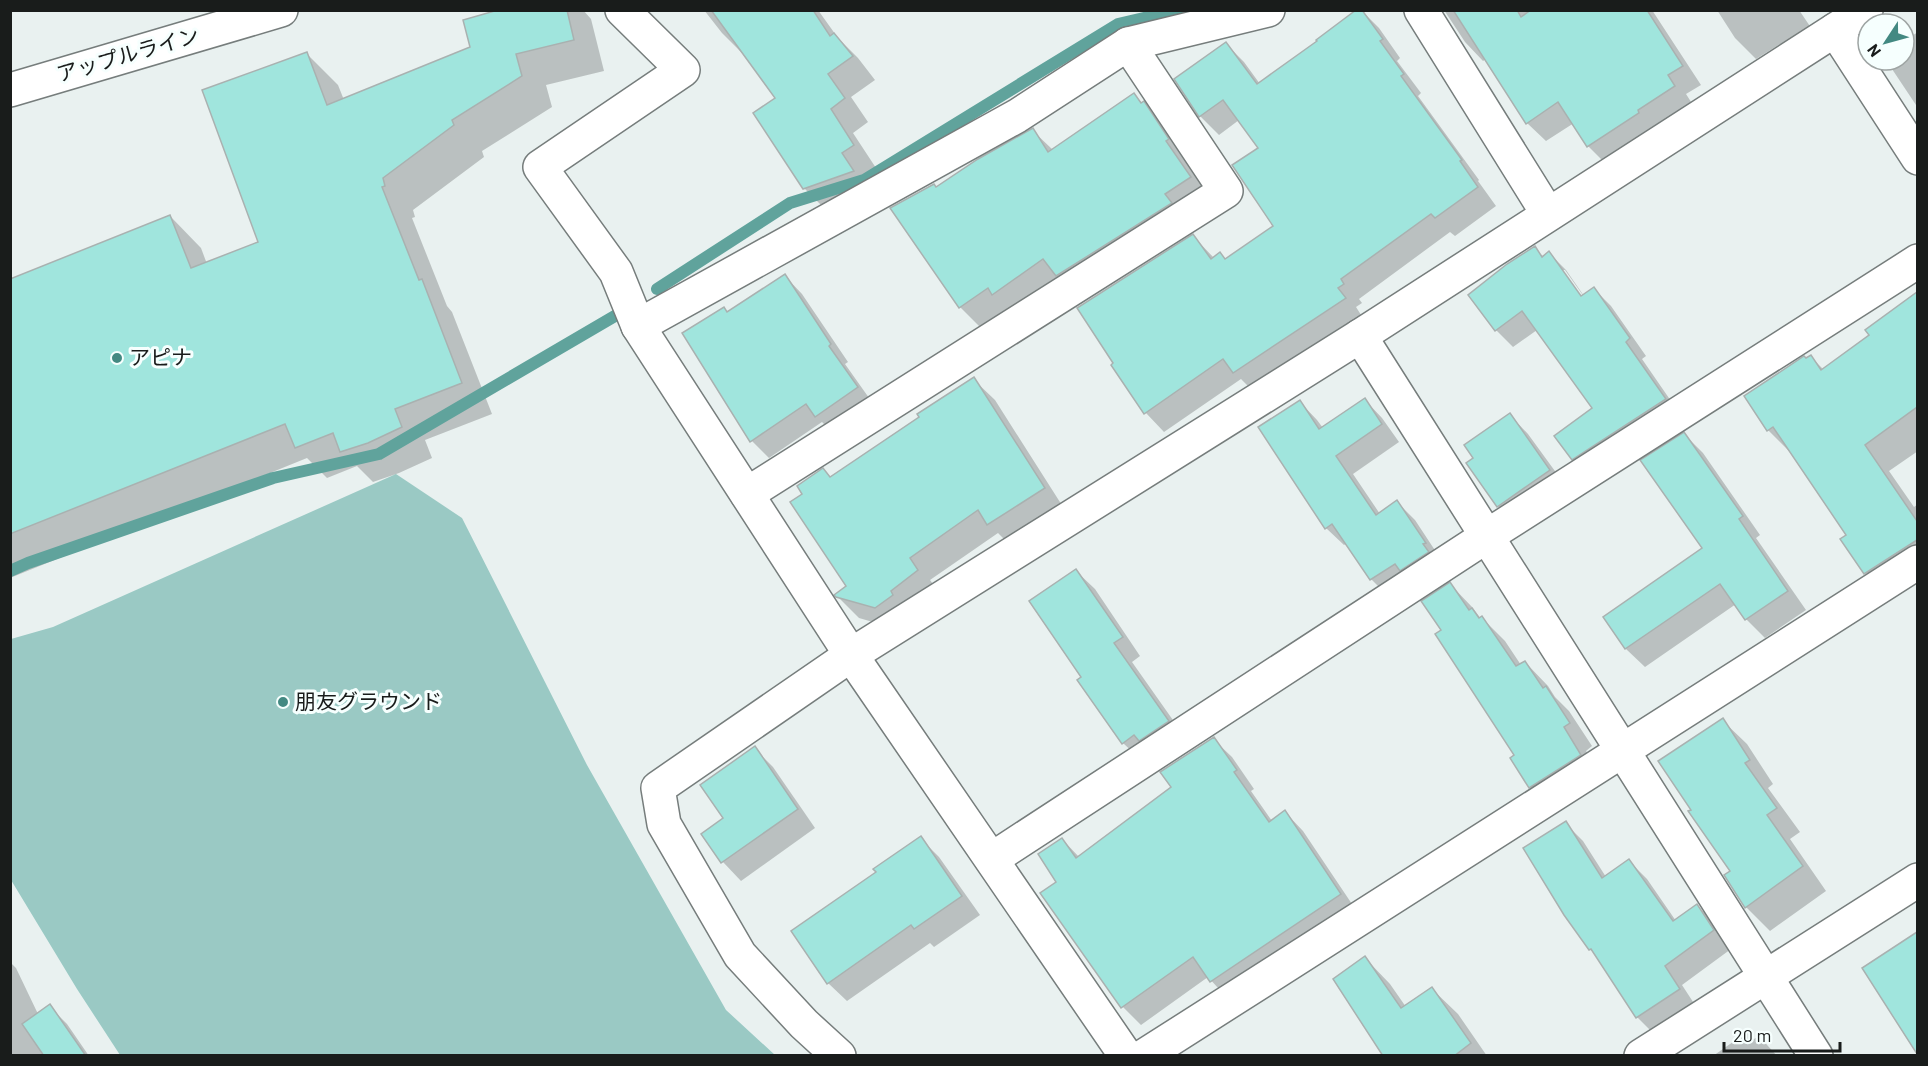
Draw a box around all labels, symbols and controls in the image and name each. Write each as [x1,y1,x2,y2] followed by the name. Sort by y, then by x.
[1856,12,1916,72] north arrow
[53,21,202,86] street label: アップルライン
[1863,41,1884,61] text: N
[129,344,192,369] place label: アピナ
[110,351,124,365] marker: アピナ
[295,688,442,713] place label: 朋友グラウンド
[276,695,290,709] marker: 朋友グラウンド
[1724,1015,1840,1053] scale bar
[1733,1024,1771,1046] text: 20 m

